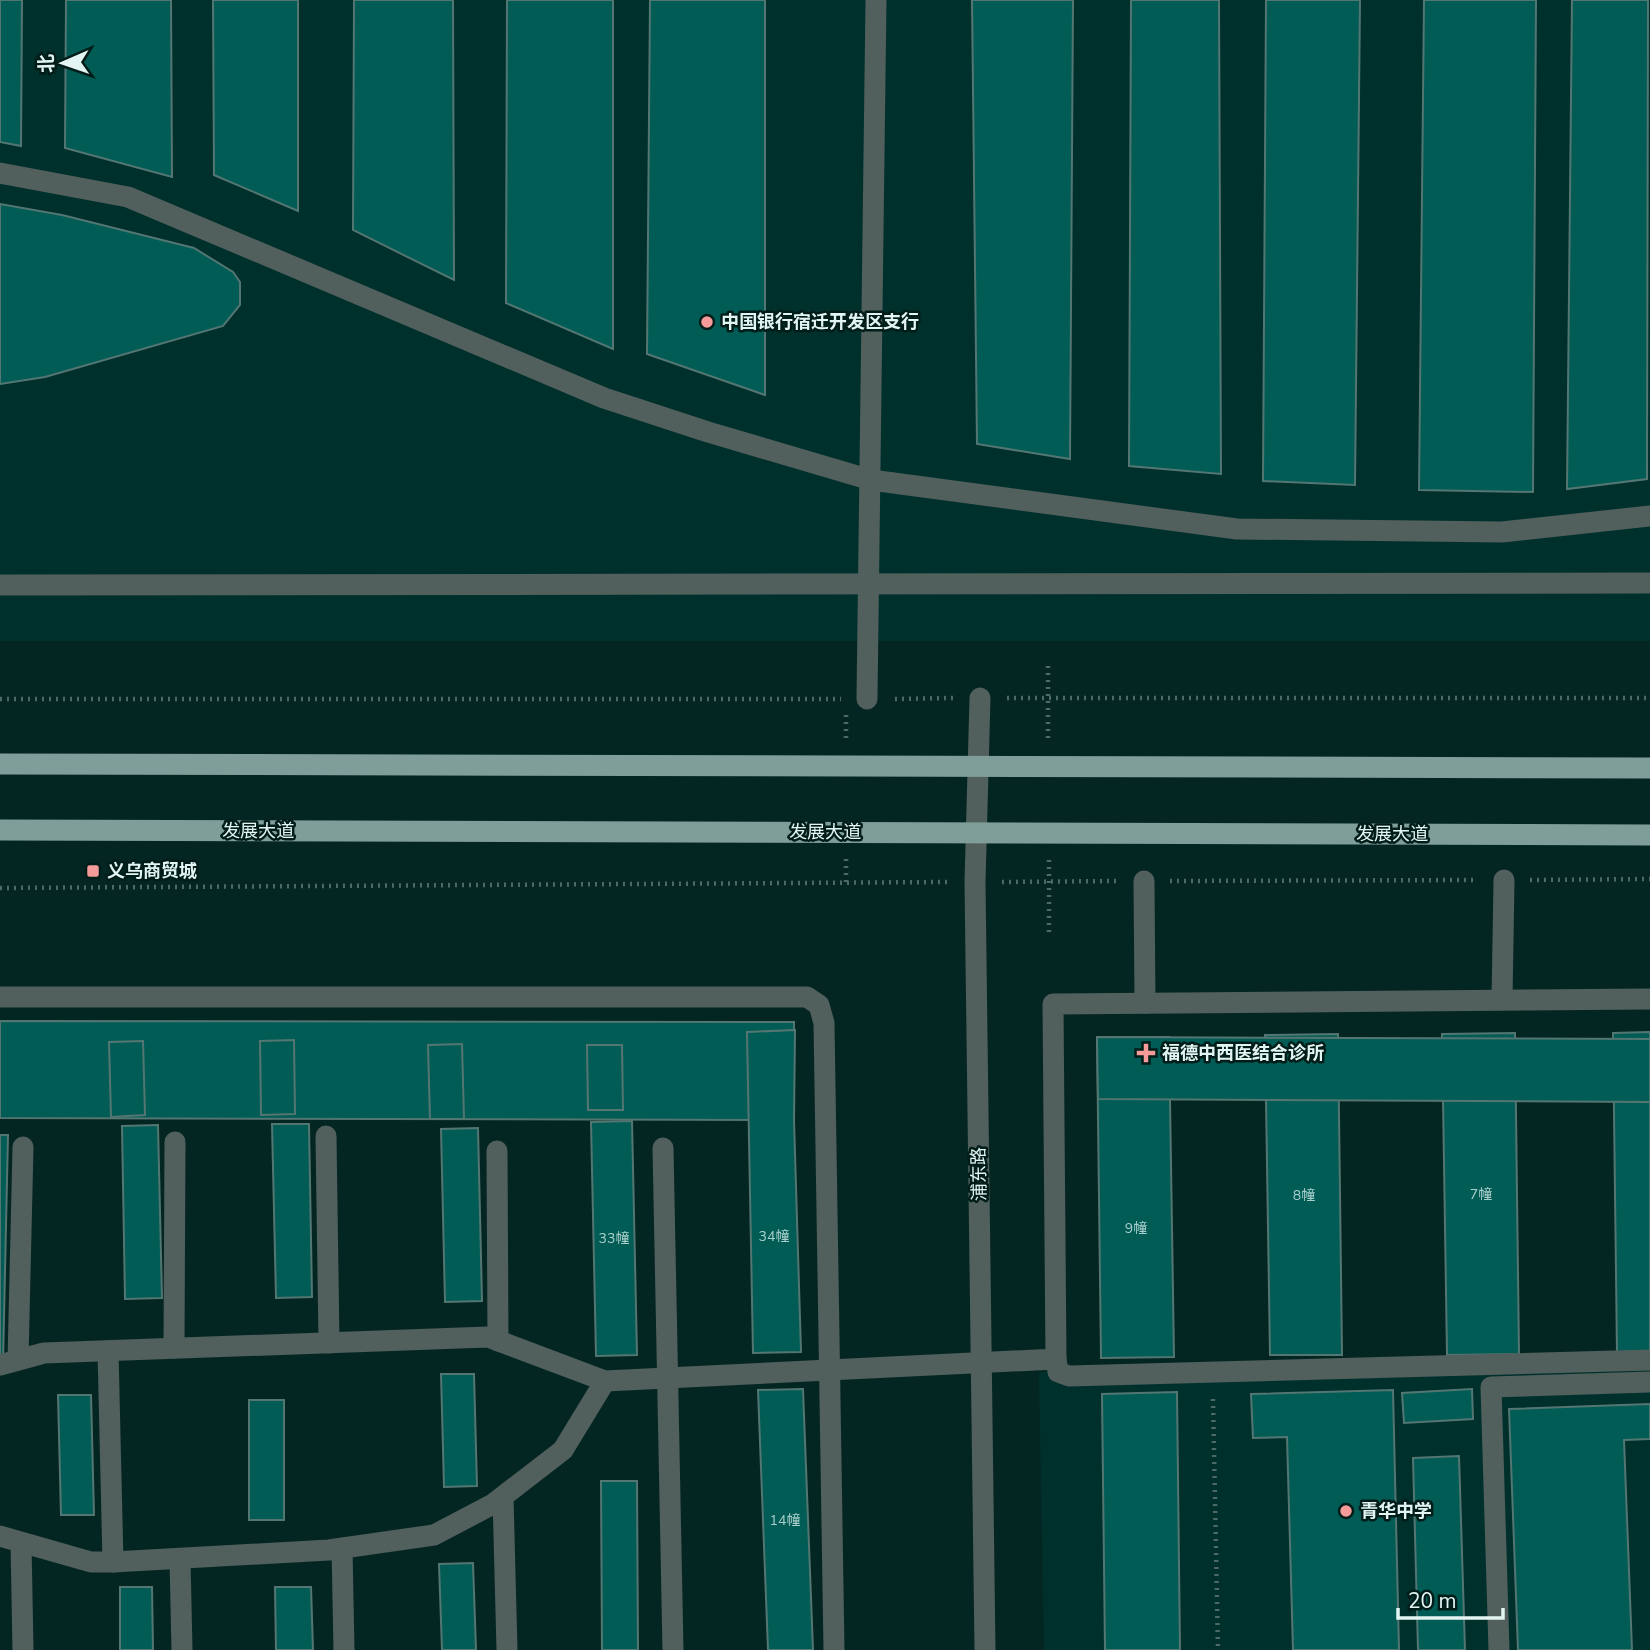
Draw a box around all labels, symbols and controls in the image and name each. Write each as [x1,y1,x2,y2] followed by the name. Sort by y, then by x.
[28,28,98,98] north arrow
[34,54,60,74] text: 北
[721,310,919,334] place label: 中国银行宿迁开发区支行
[699,314,715,330] marker: 中国银行宿迁开发区支行
[222,819,294,843] street label: 发展大道
[789,820,861,844] street label: 发展大道
[1356,822,1428,846] street label: 发展大道
[107,859,197,883] place label: 义乌商贸城
[85,863,101,879] marker: 义乌商贸城
[1162,1041,1324,1065] place label: 福德中西医结合诊所
[1136,1043,1156,1063] marker: 福德中西医结合诊所
[967,1147,991,1201] street label: 浦东路
[1470,1185,1492,1204] house number: 7幢
[1293,1186,1315,1205] house number: 8幢
[1125,1219,1147,1238] house number: 9幢
[759,1227,789,1246] house number: 34幢
[599,1229,629,1248] house number: 33幢
[1360,1499,1432,1523] place label: 青华中学
[1338,1503,1354,1519] marker: 青华中学
[770,1511,800,1530] house number: 14幢
[1398,1576,1503,1620] scale bar
[1408,1587,1457,1615] text: 20 m

